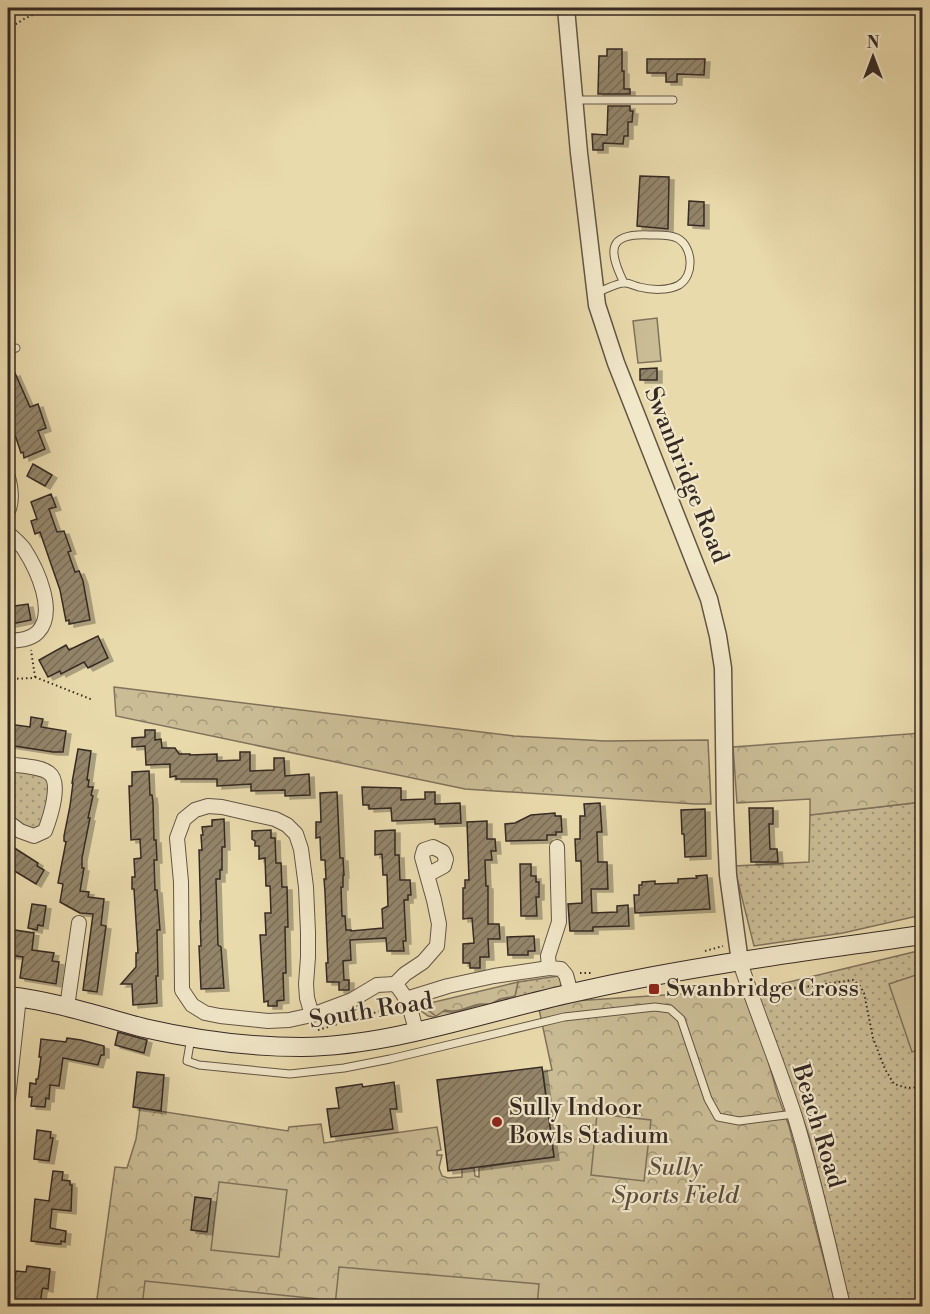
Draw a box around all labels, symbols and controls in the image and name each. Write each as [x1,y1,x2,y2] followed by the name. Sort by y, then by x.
[843,27,903,87] north arrow
[867,33,880,53] text: N
[637,382,735,568] street label: Swanbridge Road
[666,974,859,1004] place label: Swanbridge Cross
[647,982,661,996] marker: Swanbridge Cross
[307,986,435,1036] street label: South Road
[785,1059,851,1192] street label: Beach Road
[508,1093,669,1151] place label: Sully Indoor Bowls Stadium
[490,1115,504,1129] marker: Sully Indoor Bowls Stadium
[612,1153,740,1211] park label: Sully Sports Field

